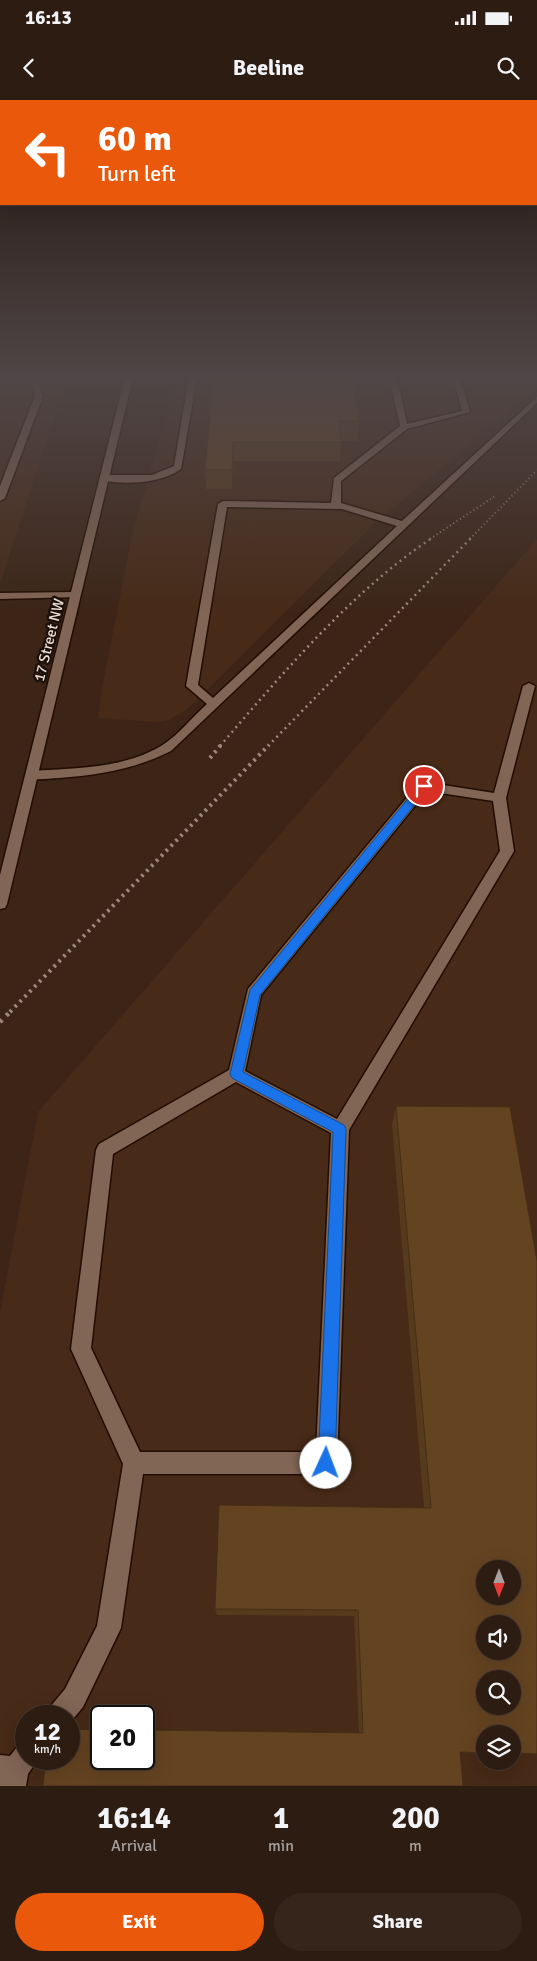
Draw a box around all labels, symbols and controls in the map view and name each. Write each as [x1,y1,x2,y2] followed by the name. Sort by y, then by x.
[25,6,72,30] text: 16:13
[15,54,43,82] icon: back
[233,54,304,81] text: Beeline
[494,54,522,82] icon: search
[98,117,172,160] text: 60 m
[15,120,80,185] icon: left
[98,160,176,187] text: Turn left
[30,596,68,683] street label: 17 Street NW
[403,765,445,807] pin
[410,772,438,800] icon: arrive
[299,1436,351,1488] position arrow
[476,1560,521,1605] north arrow
[476,1560,521,1770] map controls
[476,1615,521,1660] button: sound
[476,1670,521,1715] button: search
[90,1705,155,1770] speed limit sign: 20
[34,1716,61,1747] text: 12
[476,1725,521,1770] button: layers
[34,1742,61,1757] text: km/h
[97,1800,171,1837] text: 16:14
[273,1800,289,1837] text: 1
[391,1800,440,1837] text: 200
[111,1836,157,1856] text: Arrival
[268,1836,294,1856] text: min
[409,1836,422,1856] text: m
[15,1893,264,1951] button: Exit
[274,1893,522,1951] button: Share

